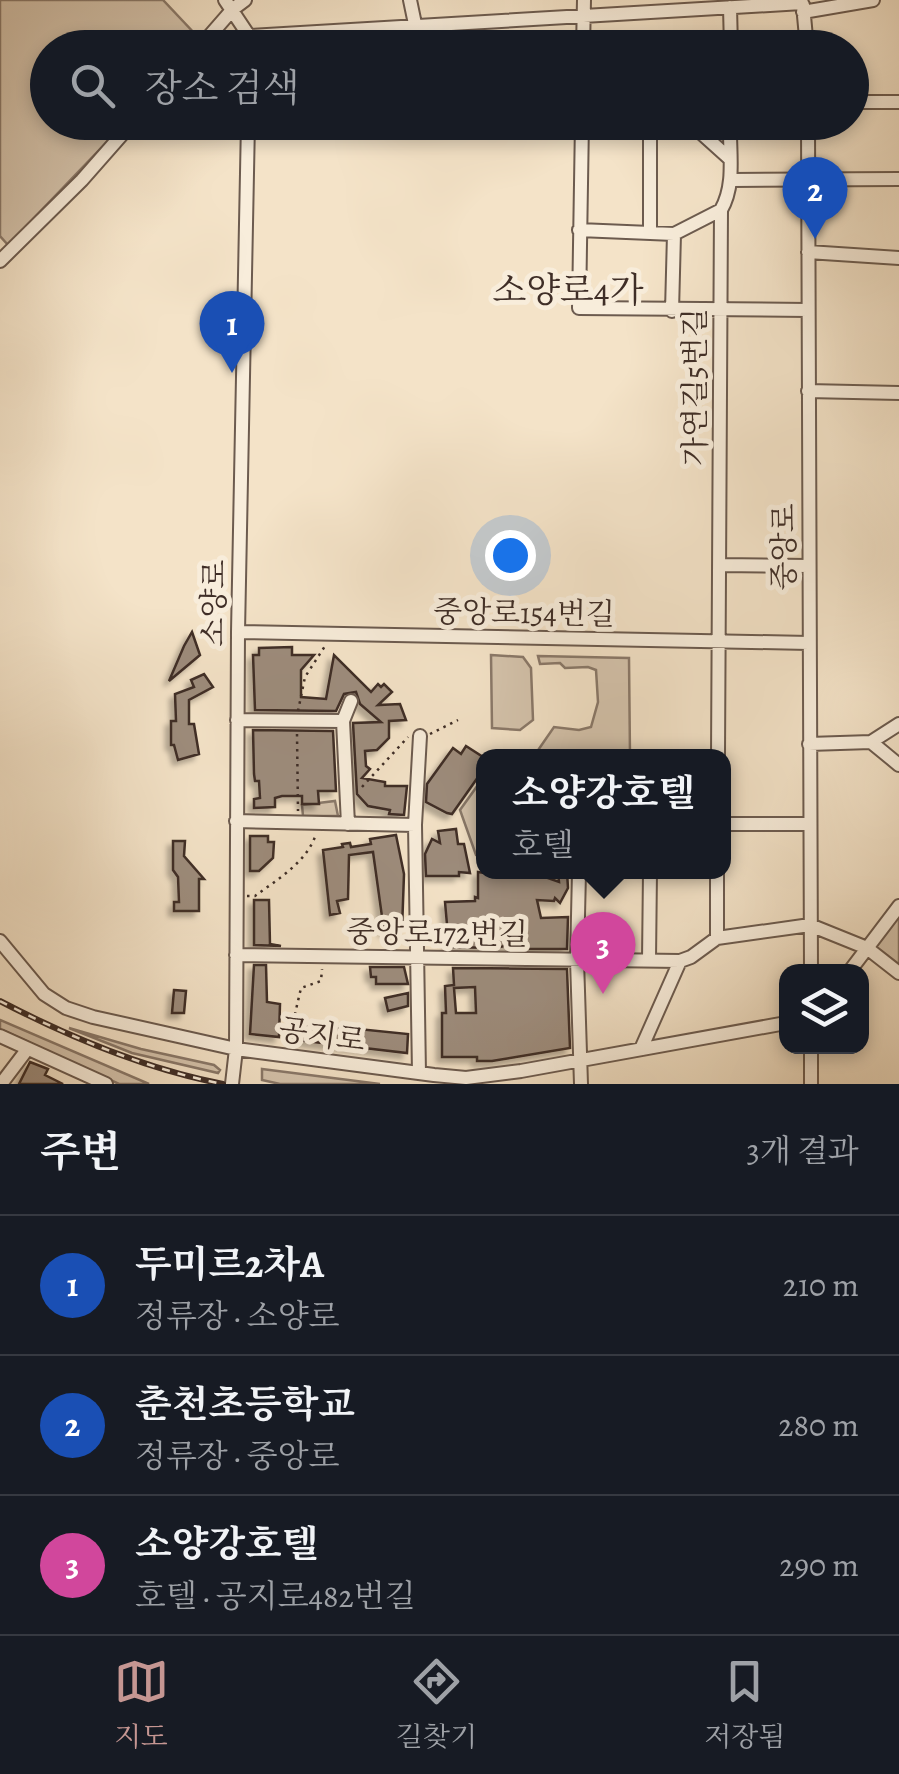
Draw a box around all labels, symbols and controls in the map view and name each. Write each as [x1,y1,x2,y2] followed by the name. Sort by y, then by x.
[30,30,869,140] search box
[65,58,120,113] icon: search
[145,62,299,114] text: 장소 검색
[782,156,848,239] pin: 2
[492,266,644,314] district label: 소양로4가
[200,290,264,373] pin: 1
[675,308,715,466] street label: 가연길5번길
[764,504,804,590] street label: 중앙로
[485,530,536,581] your location
[193,559,235,647] street label: 소양로
[433,591,615,635] street label: 중앙로154번길
[476,749,731,879] popup
[512,767,695,819] text: 소양강호텔
[512,823,574,867] text: 호텔
[346,911,528,955] street label: 중앙로172번길
[570,912,636,994] pin: 3
[779,964,869,1054] map controls
[779,964,869,1054] button: layers
[276,1009,368,1061] street label: 공지로
[40,1123,121,1180] text: 주변
[747,1129,859,1173] text: 3개 결과
[135,1238,324,1290] text: 두미르2차A
[67,1263,78,1307] text: 1
[783,1263,859,1307] text: 210 m
[135,1294,339,1338] text: 정류장 · 소양로
[135,1378,355,1430] text: 춘천초등학교
[65,1403,80,1447] text: 2
[778,1403,859,1447] text: 280 m
[135,1434,339,1478] text: 정류장 · 중앙로
[135,1518,319,1570] text: 소양강호텔
[66,1543,79,1587] text: 3
[779,1543,859,1587] text: 290 m
[135,1574,416,1618] text: 호텔 · 공지로482번길
[114,1654,169,1756] tab: 지도
[396,1654,477,1756] tab: 길찾기
[704,1654,785,1756] tab: 저장됨

